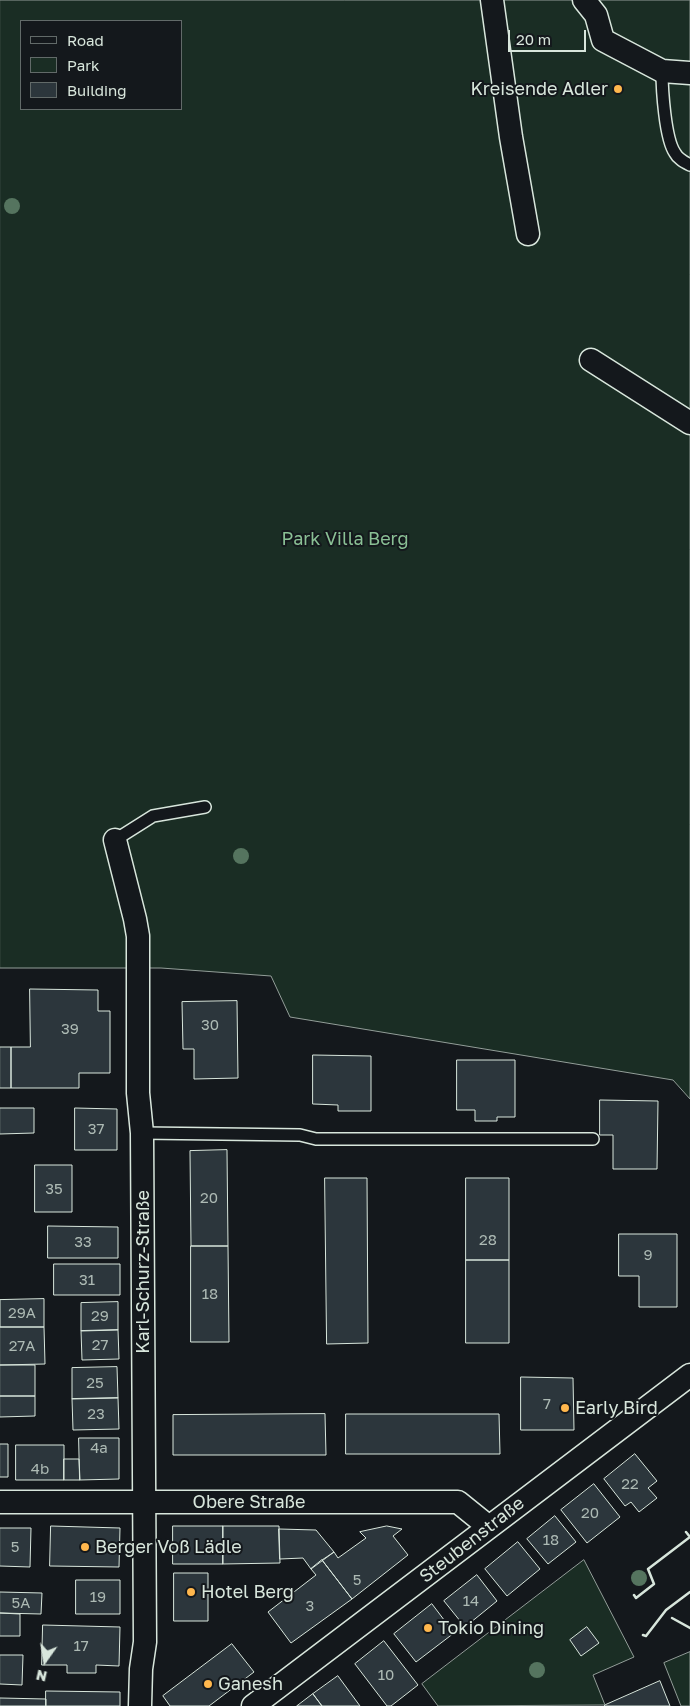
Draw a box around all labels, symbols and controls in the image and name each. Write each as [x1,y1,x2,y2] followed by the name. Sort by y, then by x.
[20,20,182,110] legend
[510,20,588,52] scale bar
[516,30,551,48] text: 20 m
[67,31,104,49] text: Road
[67,56,99,74] text: Park
[470,78,608,100] place label: Kreisende Adler
[67,81,127,99] text: Building
[612,83,624,95] marker: Kreisende Adler
[282,528,408,550] park label: Park Villa Berg
[201,1016,219,1034] house number: 30
[61,1020,79,1038] house number: 39
[88,1120,104,1138] house number: 37
[45,1180,63,1198] house number: 35
[200,1189,218,1207] house number: 20
[132,1190,154,1354] street label: Karl-Schurz-Straße
[479,1231,497,1249] house number: 28
[74,1233,92,1251] house number: 33
[643,1246,653,1264] house number: 9
[79,1271,95,1289] house number: 31
[202,1285,218,1303] house number: 18
[8,1304,36,1322] house number: 29A
[91,1307,109,1325] house number: 29
[92,1336,108,1354] house number: 27
[9,1337,35,1355] house number: 27A
[86,1374,104,1392] house number: 25
[543,1395,551,1413] house number: 7
[575,1397,658,1419] place label: Early Bird
[559,1402,571,1414] marker: Early Bird
[87,1405,105,1423] house number: 23
[90,1439,108,1457] house number: 4a
[31,1460,49,1478] house number: 4b
[621,1475,639,1493] house number: 22
[193,1491,305,1513] street label: Obere Straße
[415,1492,529,1588] street label: Steubenstraße
[581,1504,599,1522] house number: 20
[543,1531,559,1549] house number: 18
[95,1536,242,1558] place label: Berger Voß Lädle
[11,1538,19,1556] house number: 5
[79,1541,91,1553] marker: Berger Voß Lädle
[353,1571,361,1589] house number: 5
[201,1581,294,1603] place label: Hotel Berg
[185,1586,197,1598] marker: Hotel Berg
[90,1588,106,1606] house number: 19
[463,1592,479,1610] house number: 14
[12,1594,30,1612] house number: 5A
[306,1597,314,1615] house number: 3
[438,1617,544,1639] place label: Tokio Dining
[422,1622,434,1634] marker: Tokio Dining
[20,1636,70,1686] north arrow
[73,1637,89,1655] house number: 17
[378,1666,394,1684] house number: 10
[34,1667,49,1686] text: N
[218,1673,283,1695] place label: Ganesh
[202,1678,214,1690] marker: Ganesh

